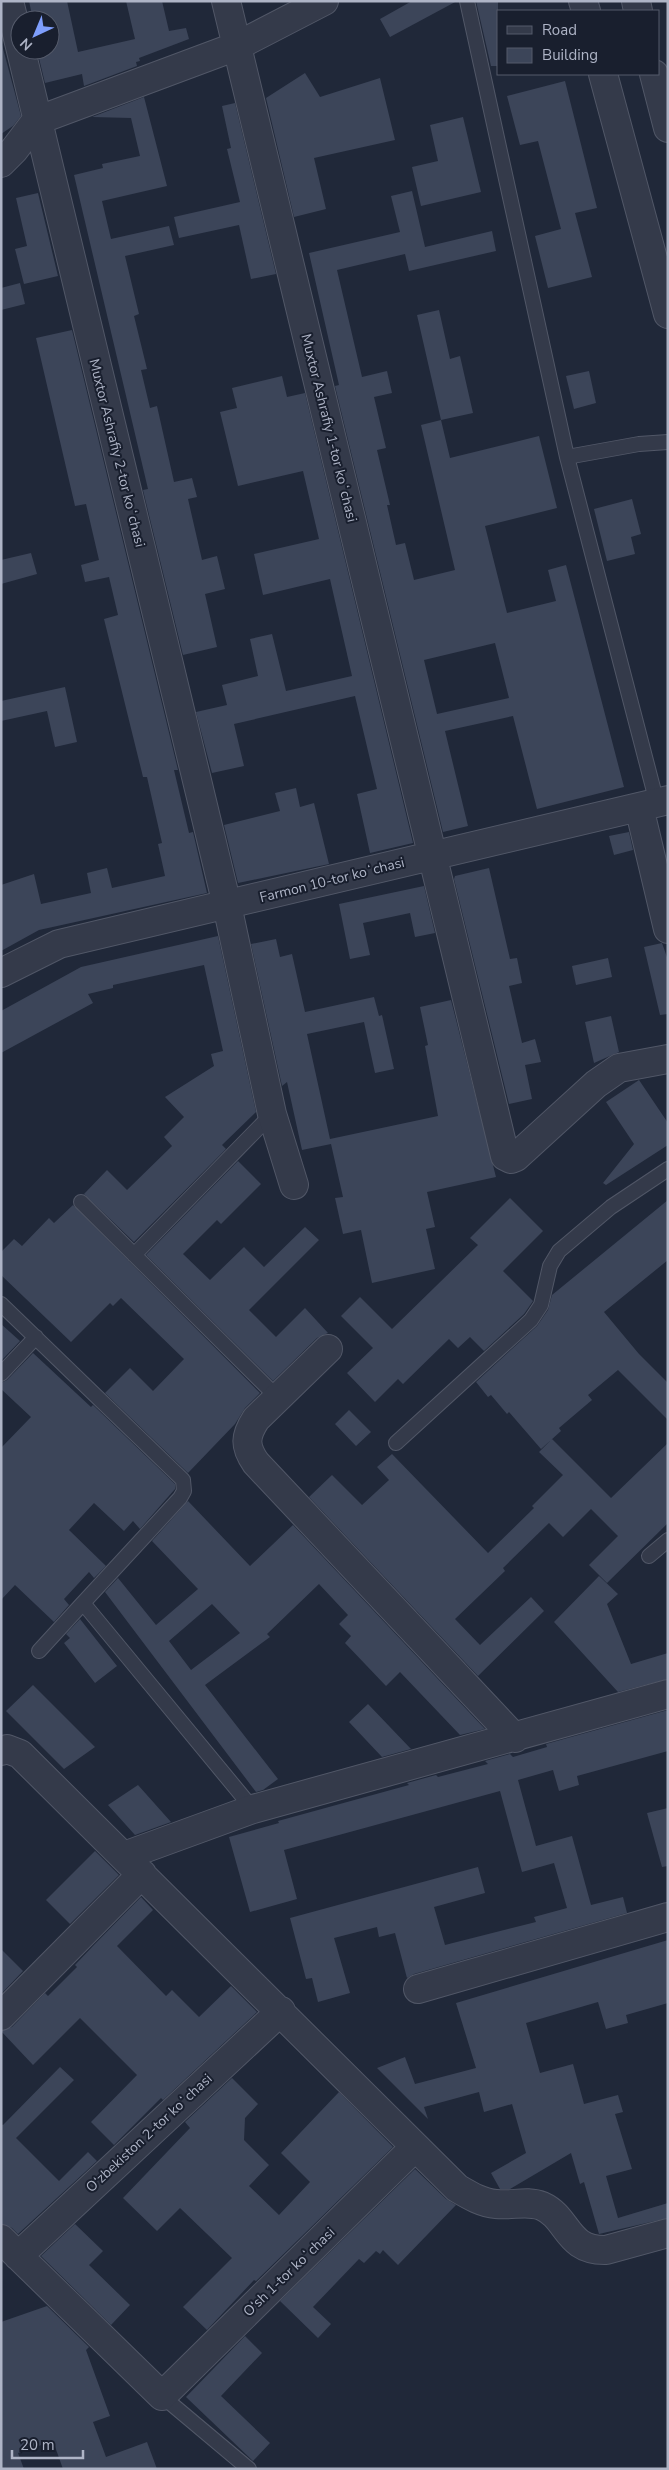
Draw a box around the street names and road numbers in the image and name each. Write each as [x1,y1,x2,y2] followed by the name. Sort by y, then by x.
[296,332,362,524] street label: Muxtor Ashrafiy 1-tor koʻchasi
[84,357,150,549] street label: Muxtor Ashrafiy 2-tor koʻchasi
[258,853,406,907] street label: Farmon 10-tor koʻchasi
[82,2069,216,2197] street label: O‘zbekiston 2-tor koʻchasi
[239,2223,339,2321] street label: O‘sh 1-tor koʻchasi

